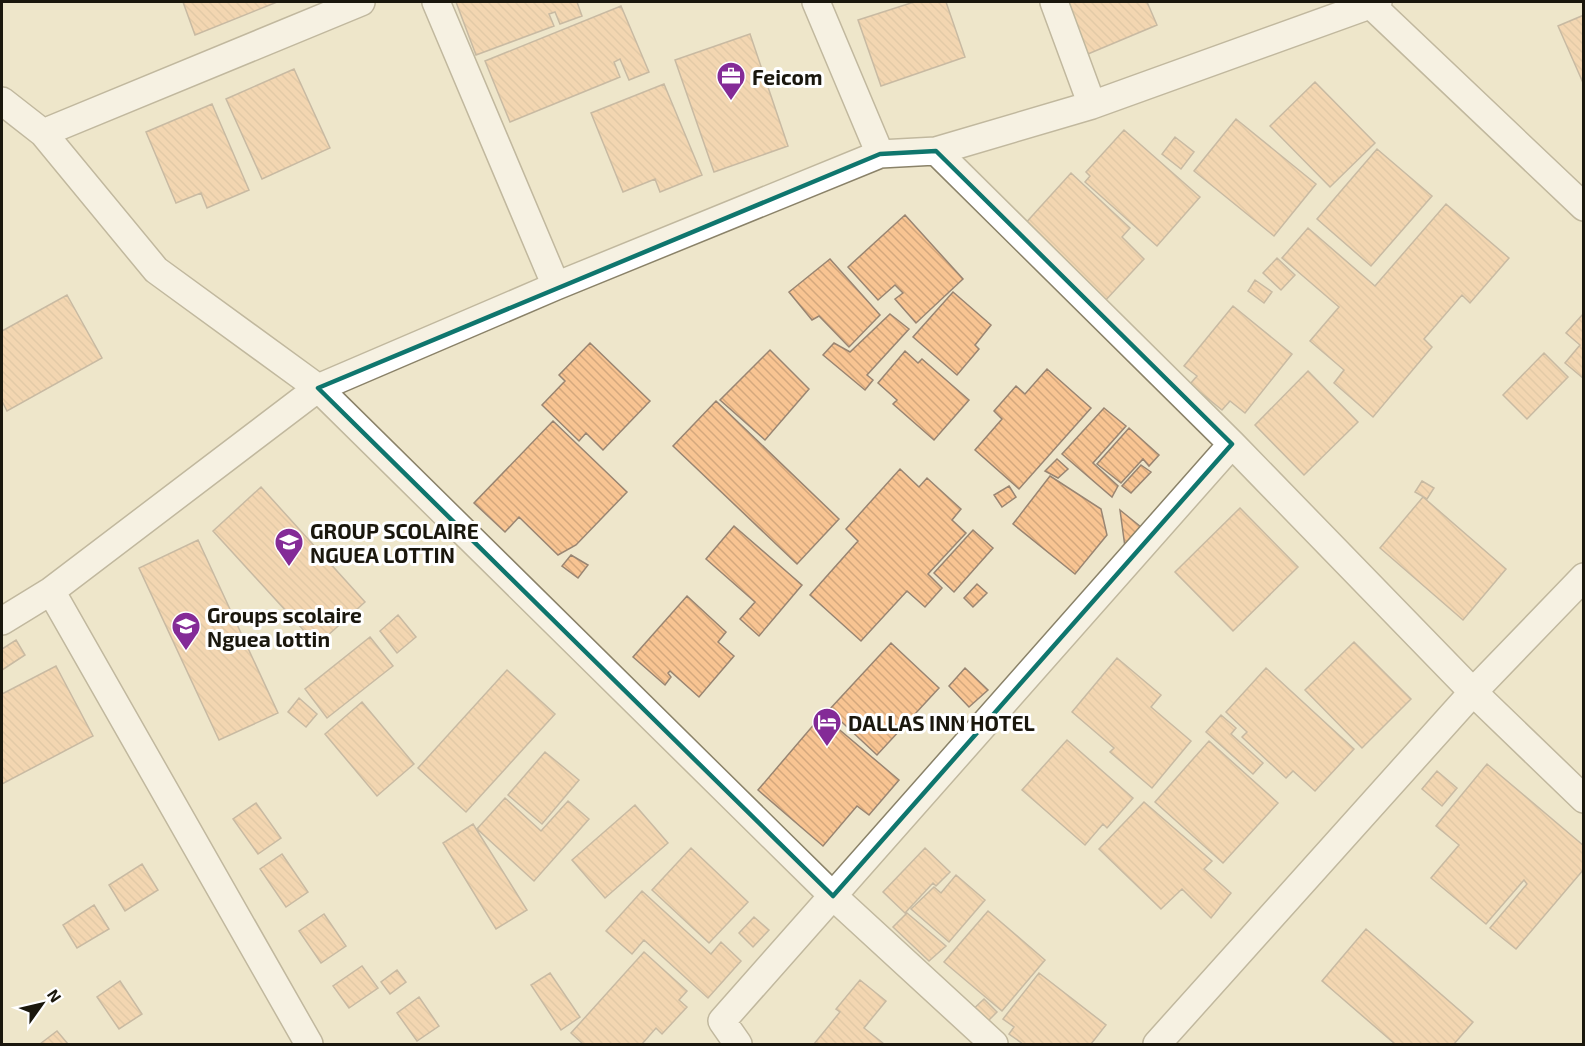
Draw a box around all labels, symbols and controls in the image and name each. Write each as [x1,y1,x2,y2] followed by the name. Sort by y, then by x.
[715,60,747,102] office icon: Feicom
[752,64,822,89] place label: Feicom
[310,518,479,567] place label: GROUP SCOLAIRE NGUEA LOTTIN
[273,526,305,568] school or university icon: GROUP SCOLAIRE NGUEA LOTTIN
[207,602,362,651] place label: Groups scolaire Nguea lottin
[170,610,202,652] school or university icon: Groups scolaire Nguea lottin
[811,706,843,748] hotel icon: DALLAS INN HOTEL
[848,710,1035,735] place label: DALLAS INN HOTEL
[12,974,72,1034] north arrow
[44,985,66,1005] text: N

